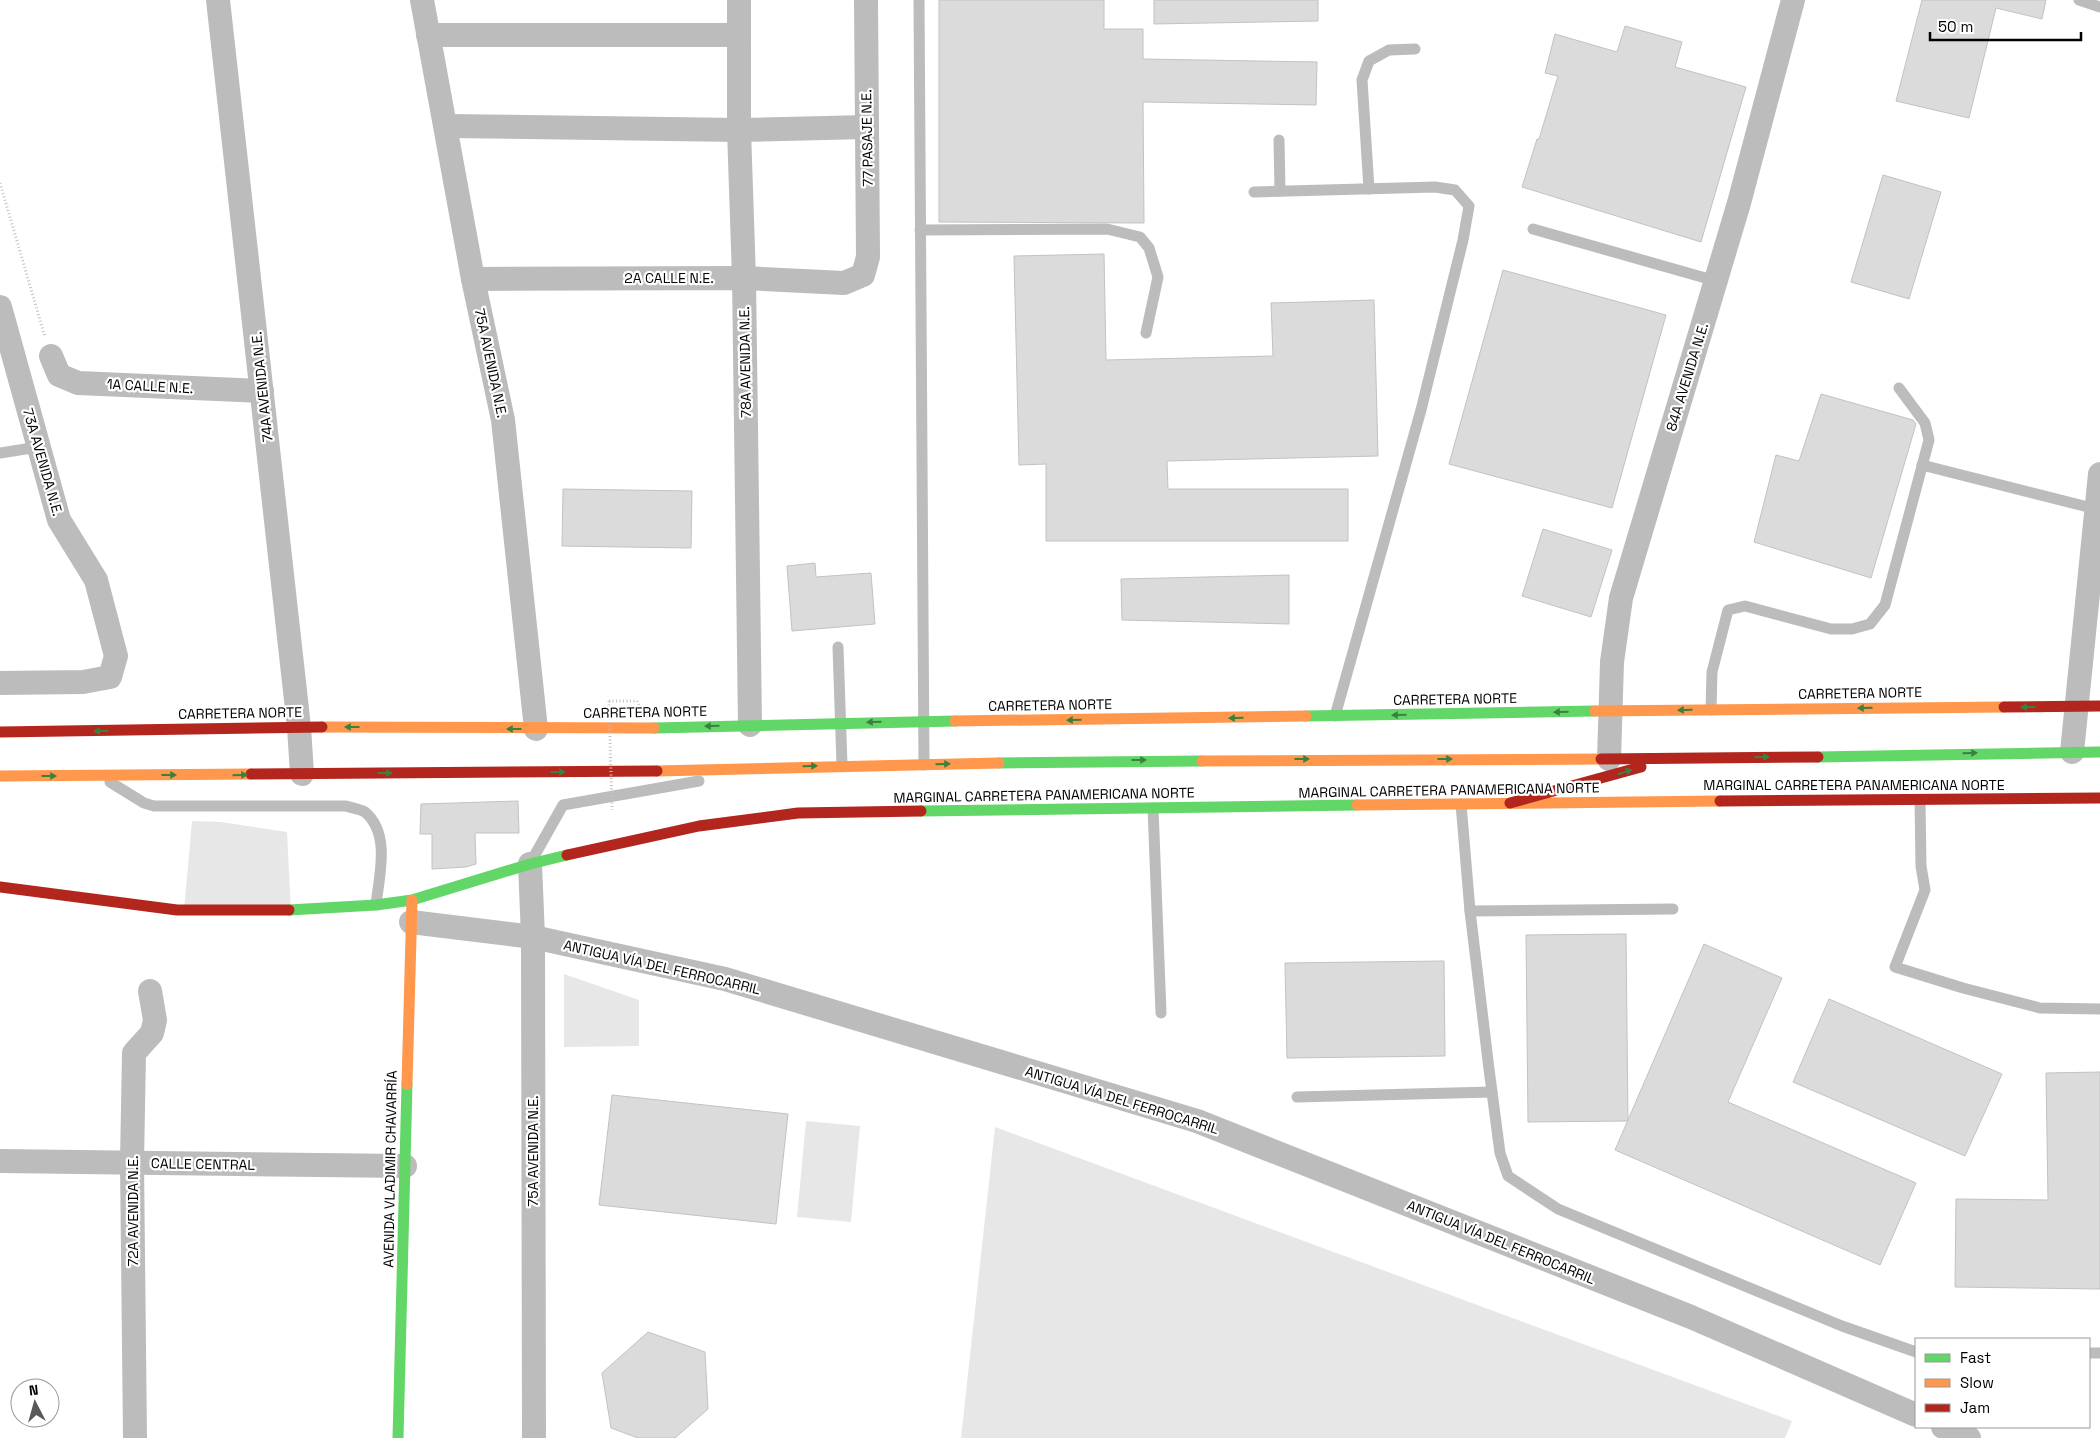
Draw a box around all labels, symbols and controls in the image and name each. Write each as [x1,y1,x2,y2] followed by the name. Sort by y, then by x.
[1930,10,2081,42] scale bar
[1938,17,1973,36] text: 50 m
[857,89,877,187] street label: 77 PASAJE N.E.
[624,269,714,287] street label: 2A CALLE N.E.
[735,306,755,418] street label: 78A AVENIDA N.E.
[471,307,511,419] street label: 75A AVENIDA N.E.
[1662,321,1712,433] street label: 84A AVENIDA N.E.
[247,331,277,443] street label: 74A AVENIDA N.E.
[106,375,194,397] street label: 1A CALLE N.E.
[19,406,67,518] street label: 73A AVENIDA N.E.
[1798,683,1922,703] street label: CARRETERA NORTE
[1393,689,1517,709] street label: CARRETERA NORTE
[988,695,1112,715] street label: CARRETERA NORTE
[583,702,707,722] street label: CARRETERA NORTE
[178,703,302,723] street label: CARRETERA NORTE
[2020,703,2036,711] one-way arrow
[1857,704,1873,712] one-way arrow
[1677,706,1693,714] one-way arrow
[1553,708,1569,716] one-way arrow
[1390,712,1406,720] one-way arrow
[1228,714,1244,722] one-way arrow
[1065,716,1081,724] one-way arrow
[866,719,882,727] one-way arrow
[703,722,719,730] one-way arrow
[343,723,359,731] one-way arrow
[506,724,522,732] one-way arrow
[92,727,108,735] one-way arrow
[1963,749,1979,757] one-way arrow
[1754,753,1770,761] one-way arrow
[1294,755,1310,763] one-way arrow
[1438,755,1454,763] one-way arrow
[1131,756,1147,764] one-way arrow
[935,760,951,768] one-way arrow
[802,762,818,770] one-way arrow
[550,768,566,776] one-way arrow
[1618,768,1633,776] one-way arrow
[378,769,394,777] one-way arrow
[233,770,249,778] one-way arrow
[161,771,177,779] one-way arrow
[41,772,57,780] one-way arrow
[1703,776,2005,794] street label: MARGINAL CARRETERA PANAMERICANA NORTE
[1298,778,1600,802] street label: MARGINAL CARRETERA PANAMERICANA NORTE
[893,783,1195,807] street label: MARGINAL CARRETERA PANAMERICANA NORTE
[562,936,763,999] street label: ANTIGUA VÍA DEL FERROCARRIL
[1023,1062,1221,1138] street label: ANTIGUA VÍA DEL FERROCARRIL
[379,1070,401,1268] street label: AVENIDA VLADIMIR CHAVARRÍA
[524,1095,542,1207] street label: 75A AVENIDA N.E.
[151,1154,256,1174] street label: CALLE CENTRAL
[124,1155,142,1267] street label: 72A AVENIDA N.E.
[1404,1196,1598,1288] street label: ANTIGUA VÍA DEL FERROCARRIL
[1915,1338,2090,1428] legend
[1960,1348,1991,1367] text: Fast
[1960,1373,1994,1392] text: Slow
[10,1378,60,1428] north arrow
[28,1381,39,1400] text: N
[1960,1398,1990,1417] text: Jam

